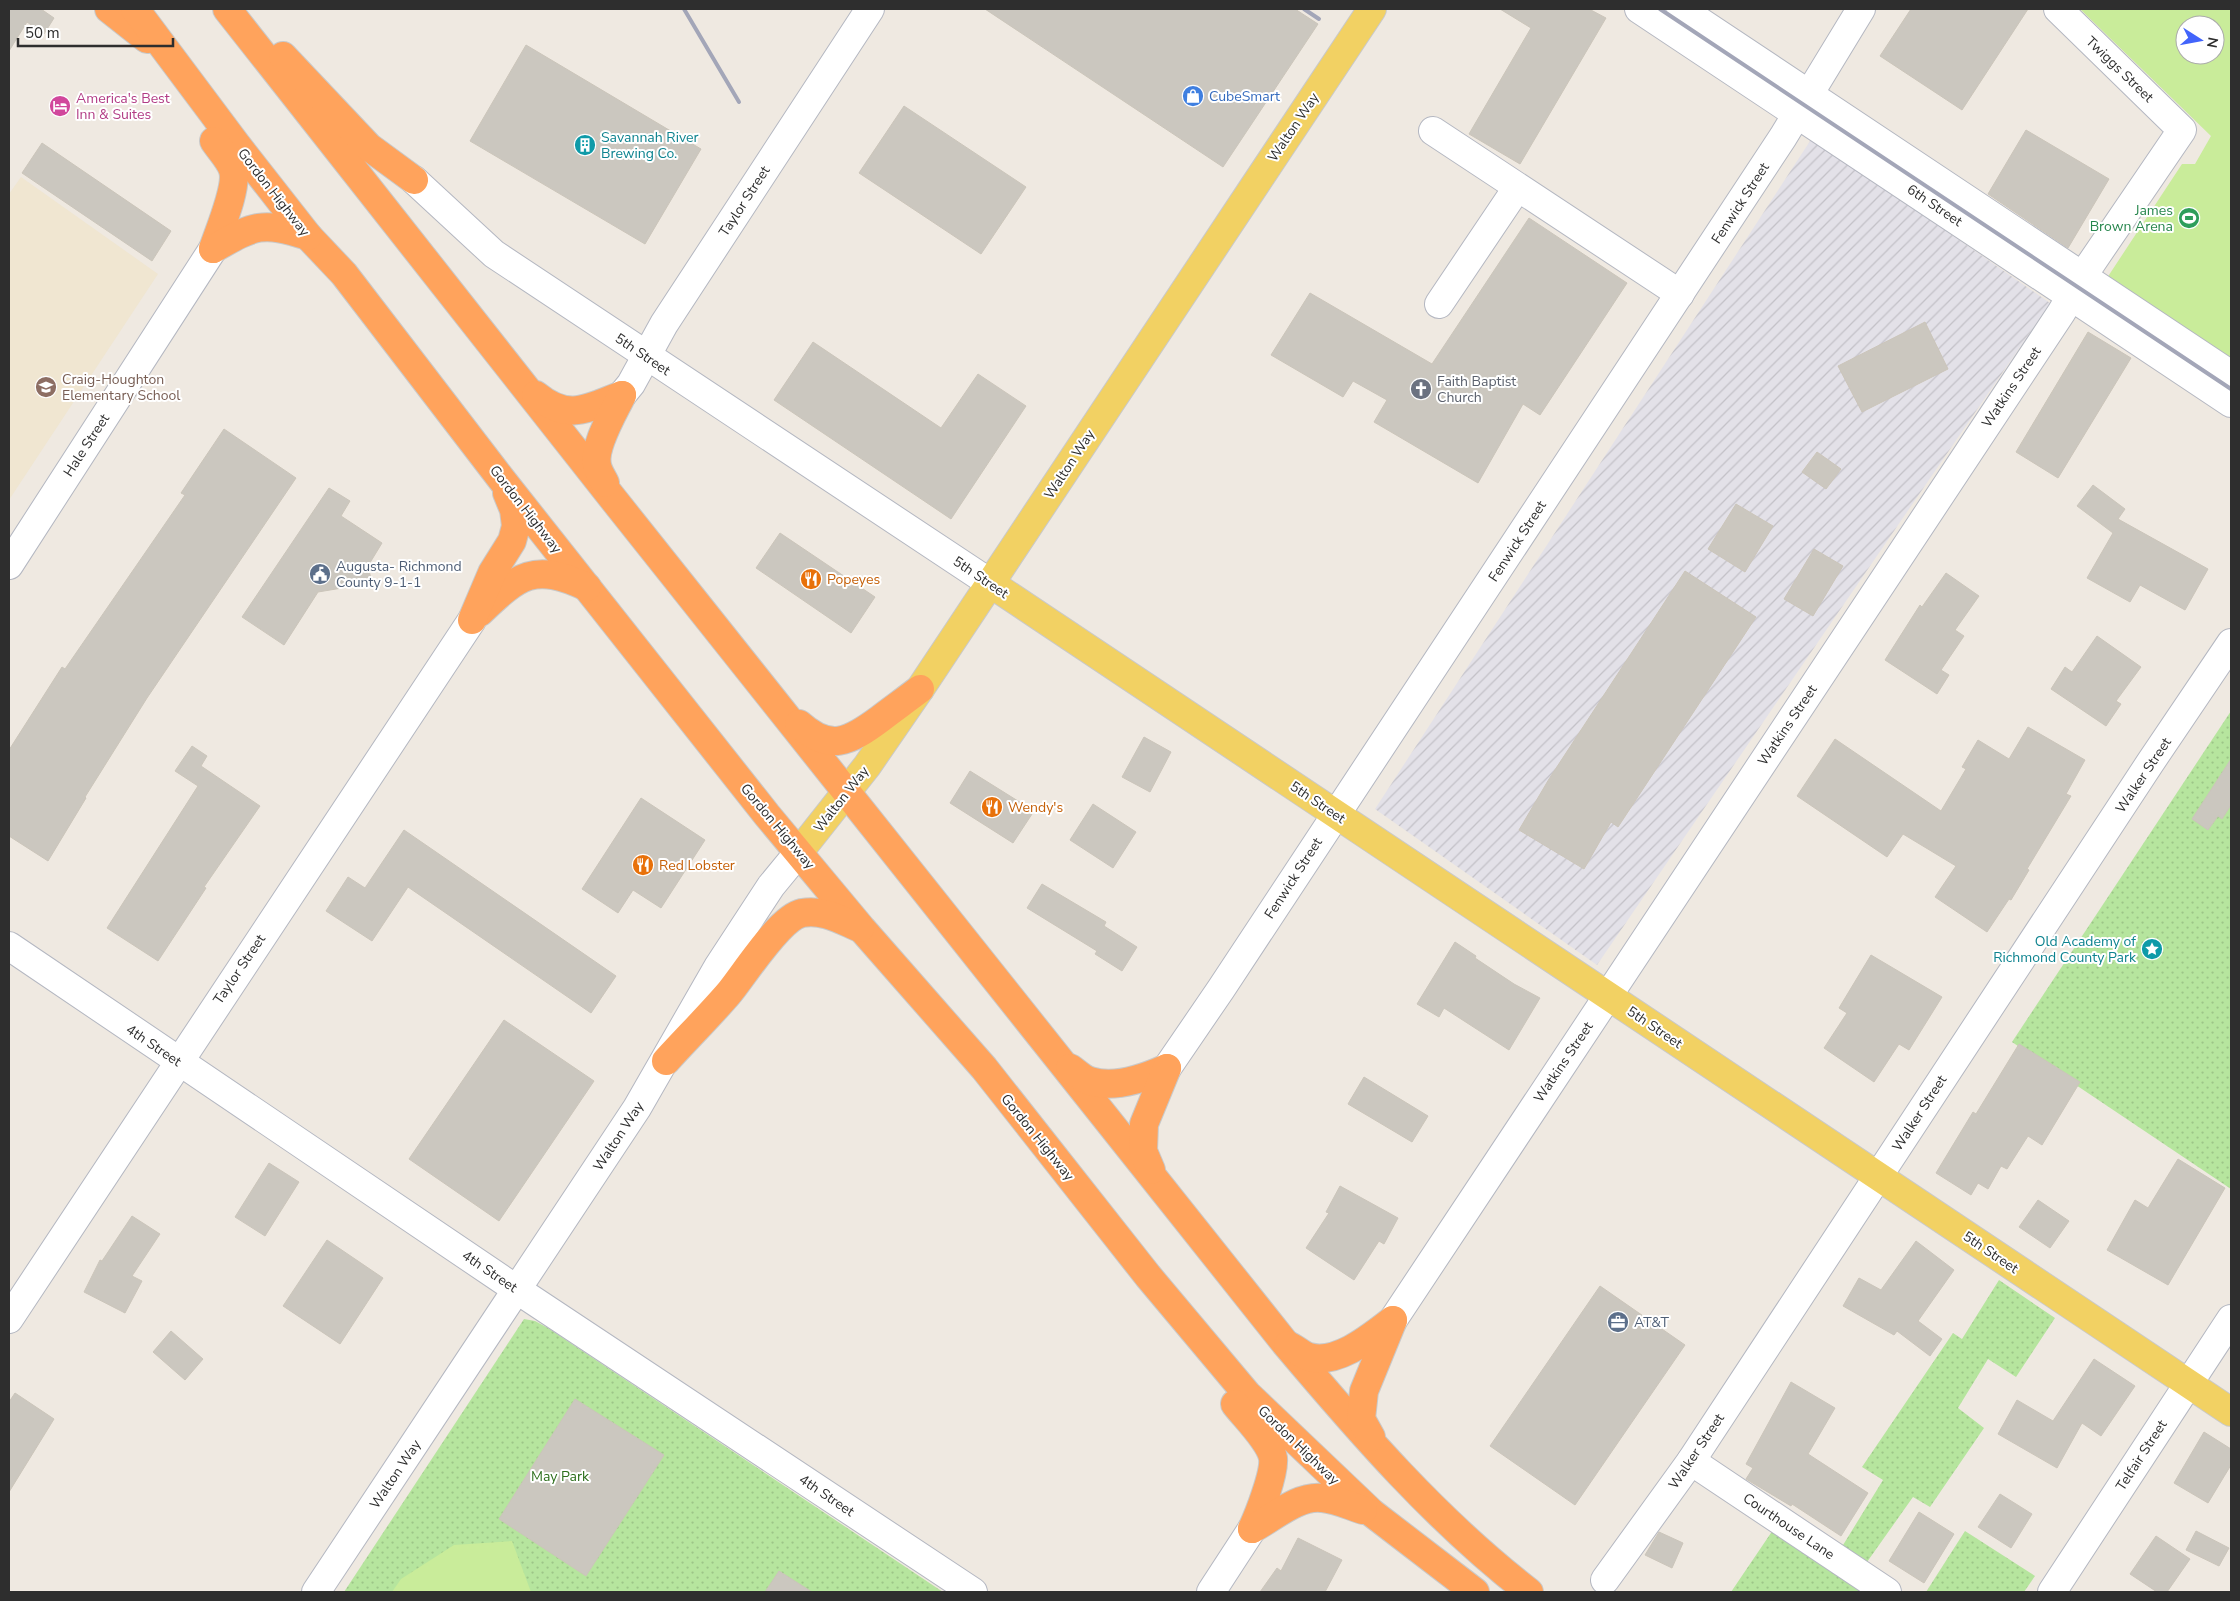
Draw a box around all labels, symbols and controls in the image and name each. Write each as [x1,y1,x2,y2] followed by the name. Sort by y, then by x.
[18,15,172,47] scale bar
[2175,15,2225,65] north arrow
[25,23,60,43] text: 50 m
[2082,32,2158,107] street label: Twiggs Street
[2202,35,2223,49] text: N
[1181,84,1205,108] shop icon: CubeSmart
[1209,87,1280,106] place label: CubeSmart
[1263,88,1324,165] street label: Walton Way
[76,89,170,124] place label: America's Best Inn & Suites
[48,94,72,118] hotel icon: America's Best Inn & Suites
[601,128,699,163] place label: Savannah River Brewing Co.
[573,133,597,157] building icon: Savannah River Brewing Co.
[233,144,314,241] street label: Gordon Highway
[1707,159,1774,247] street label: Fenwick Street
[715,162,774,240] street label: Taylor Street
[1903,180,1966,231] street label: 6th Street
[2090,201,2173,236] place label: James Brown Arena
[2177,206,2201,230] sports icon: James Brown Arena
[611,329,674,380] street label: 5th Street
[1977,343,2046,431] street label: Watkins Street
[62,370,181,405] place label: Craig-Houghton Elementary School
[1437,372,1516,407] place label: Faith Baptist Church
[34,375,58,399] school or university icon: Craig-Houghton Elementary School
[1409,377,1433,401] church icon: Faith Baptist Church
[59,410,114,480] street label: Hale Street
[1040,425,1099,503] street label: Walton Way
[485,461,566,558] street label: Gordon Highway
[1484,497,1551,585] street label: Fenwick Street
[949,552,1012,603] street label: 5th Street
[336,557,462,592] place label: Augusta- Richmond County 9-1-1
[308,562,332,586] public building icon: Augusta- Richmond County 9-1-1
[799,567,823,591] restaurant icon: Popeyes
[827,570,880,589] place label: Popeyes
[1753,681,1822,769] street label: Watkins Street
[2111,734,2176,817] street label: Walker Street
[809,762,874,836] street label: Walton Way
[1286,777,1349,828] street label: 5th Street
[736,779,820,874] street label: Gordon Highway
[980,795,1004,819] restaurant icon: Wendy's
[1008,798,1063,817] place label: Wendy's
[1260,834,1327,922] street label: Fenwick Street
[631,853,655,877] restaurant icon: Red Lobster
[659,856,735,875] place label: Red Lobster
[209,930,270,1008] street label: Taylor Street
[1993,932,2137,967] place label: Old Academy of Richmond County Park
[2140,937,2164,961] place icon: Old Academy of Richmond County Park
[1623,1002,1686,1053] street label: 5th Street
[1529,1018,1598,1106] street label: Watkins Street
[122,1020,185,1071] street label: 4th Street
[1888,1071,1951,1155] street label: Walker Street
[997,1090,1079,1185] street label: Gordon Highway
[589,1097,648,1175] street label: Walton Way
[1959,1227,2022,1278] street label: 5th Street
[458,1246,521,1297] street label: 4th Street
[1606,1310,1630,1334] office icon: AT&T
[1634,1313,1669,1332] place label: AT&T
[1254,1402,1344,1490] street label: Gordon Highway
[1664,1410,1729,1493] street label: Walker Street
[2111,1416,2171,1494] street label: Telfair Street
[365,1435,426,1512] street label: Walton Way
[531,1467,590,1486] park label: May Park
[795,1470,858,1521] street label: 4th Street
[1739,1489,1838,1564] street label: Courthouse Lane

